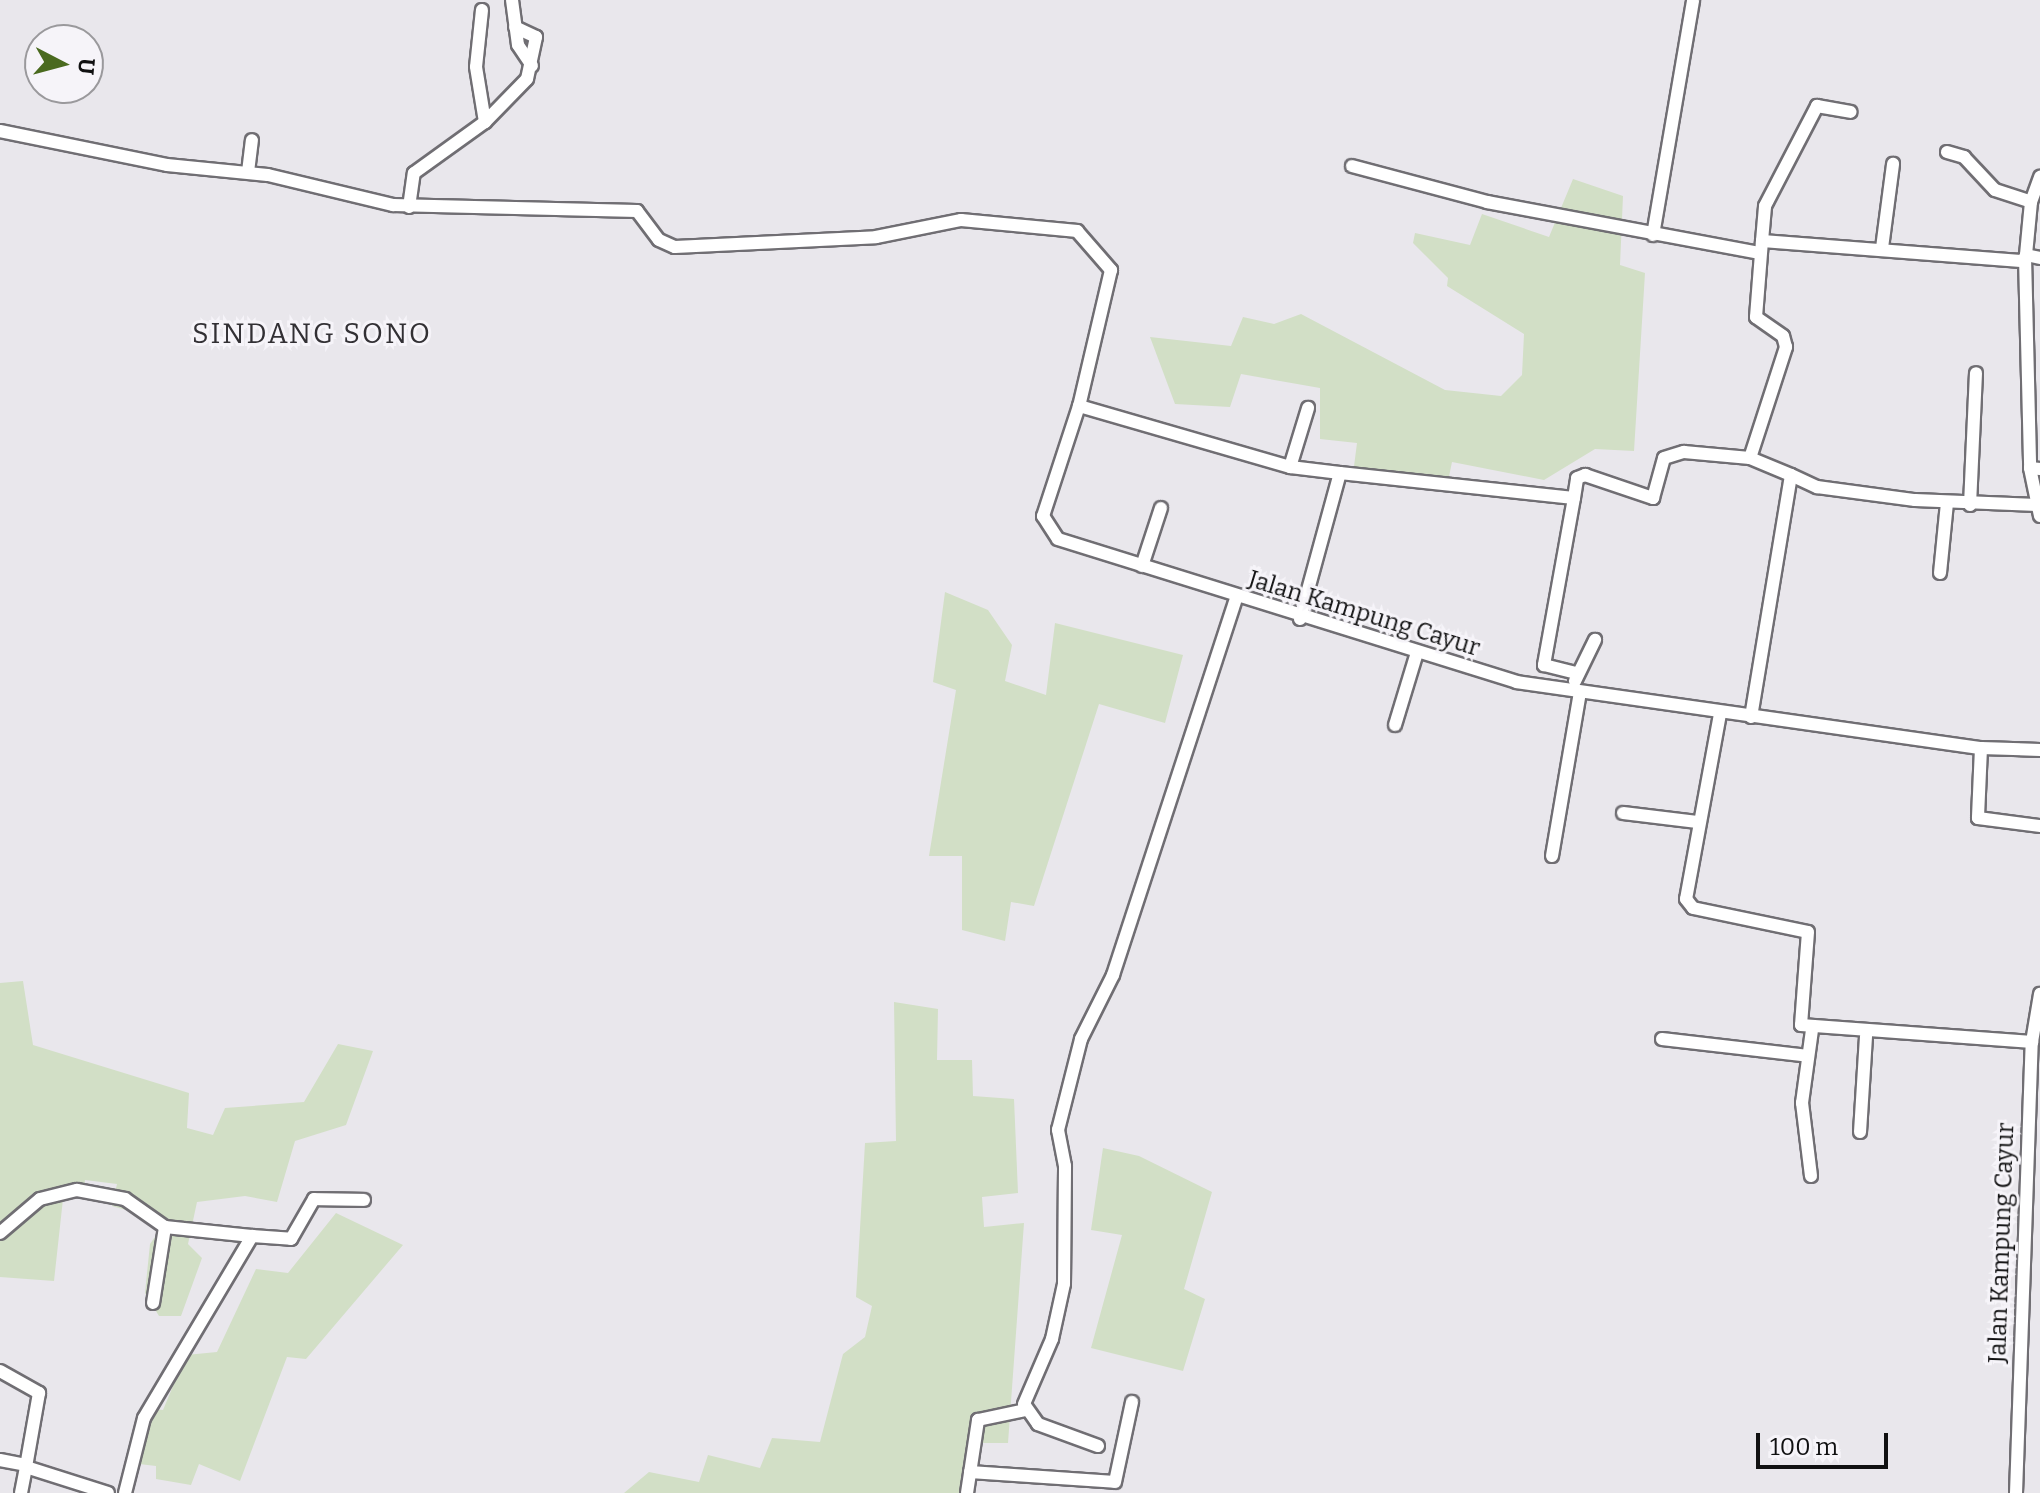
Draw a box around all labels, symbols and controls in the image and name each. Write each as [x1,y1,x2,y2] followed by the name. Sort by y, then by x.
[24,24,104,104] north arrow
[72,57,101,76] text: U
[192,317,432,351] district label: SINDANG SONO
[1245,565,1483,663] street label: Jalan Kampung Cayur
[1983,1122,2021,1364] street label: Jalan Kampung Cayur
[1760,1417,1892,1467] scale bar
[1770,1433,1838,1461] text: 100 m

